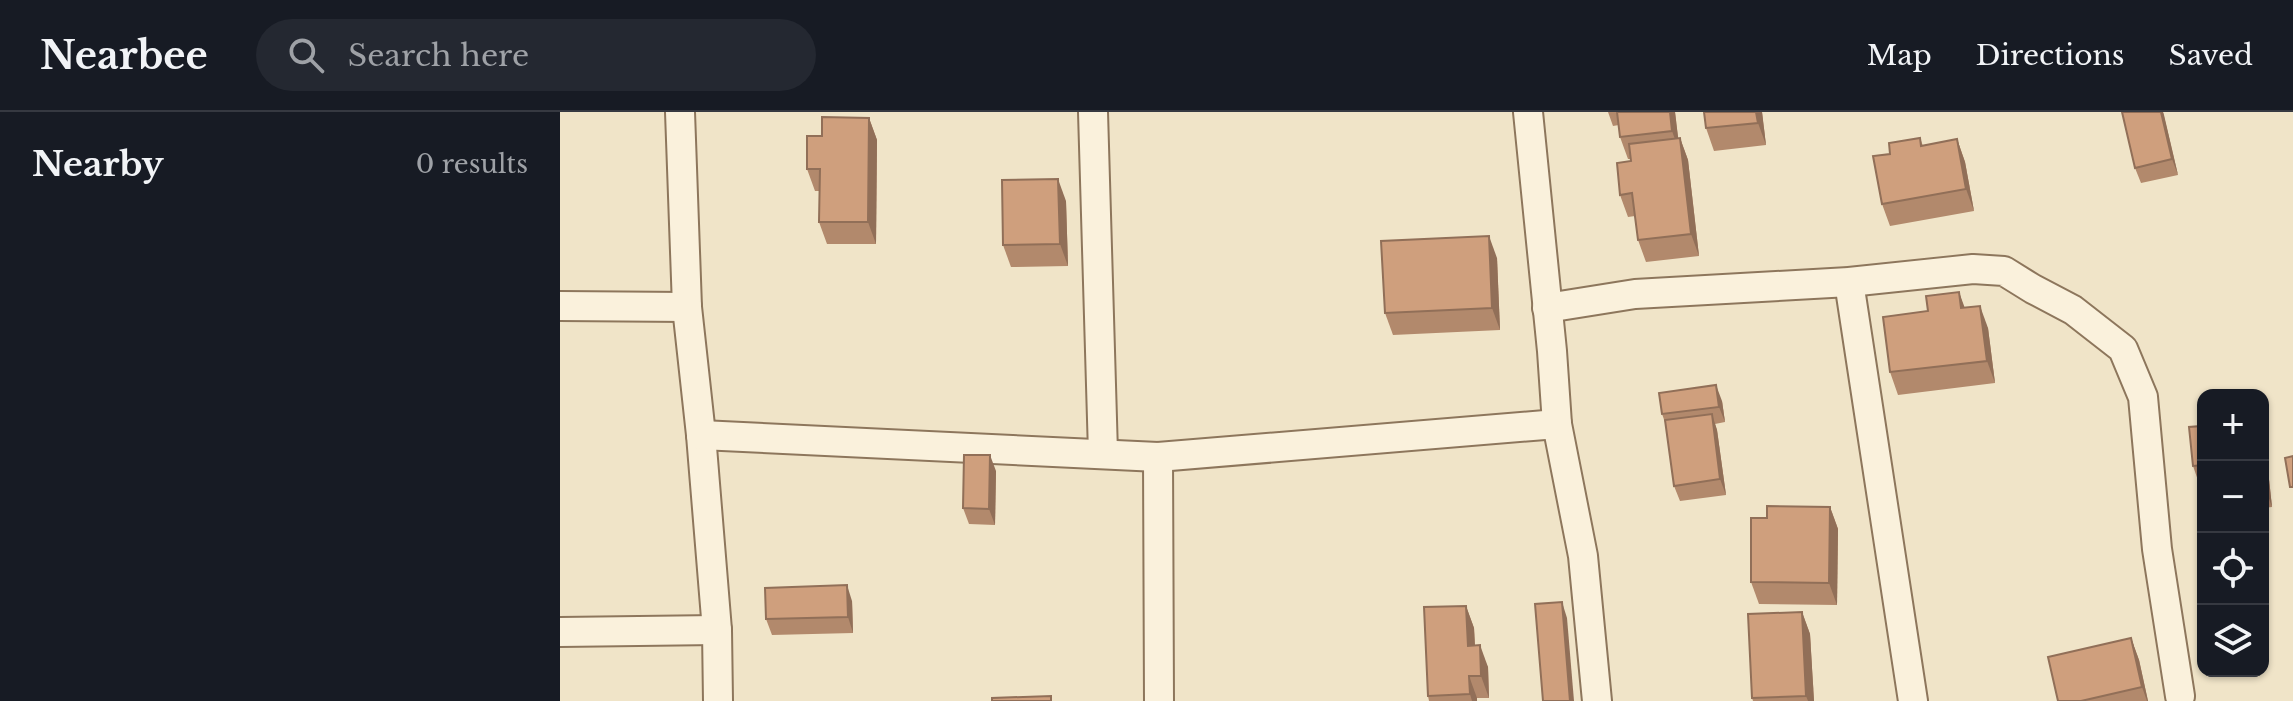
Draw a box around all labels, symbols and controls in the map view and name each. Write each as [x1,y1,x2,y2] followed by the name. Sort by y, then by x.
[256,19,816,91] search box
[40,32,208,79] text: Nearbee
[284,33,328,77] icon: search
[348,37,529,74] text: Search here
[1867,38,1932,73] text: Map
[1976,38,2125,73] text: Directions
[2169,38,2253,73] text: Saved
[32,143,164,185] text: Nearby
[416,148,528,180] text: 0 results
[2197,389,2269,677] map controls
[2197,389,2269,461] button: +
[2197,461,2269,533] button: −
[2197,533,2269,605] button: locate
[2197,605,2269,677] button: layers

